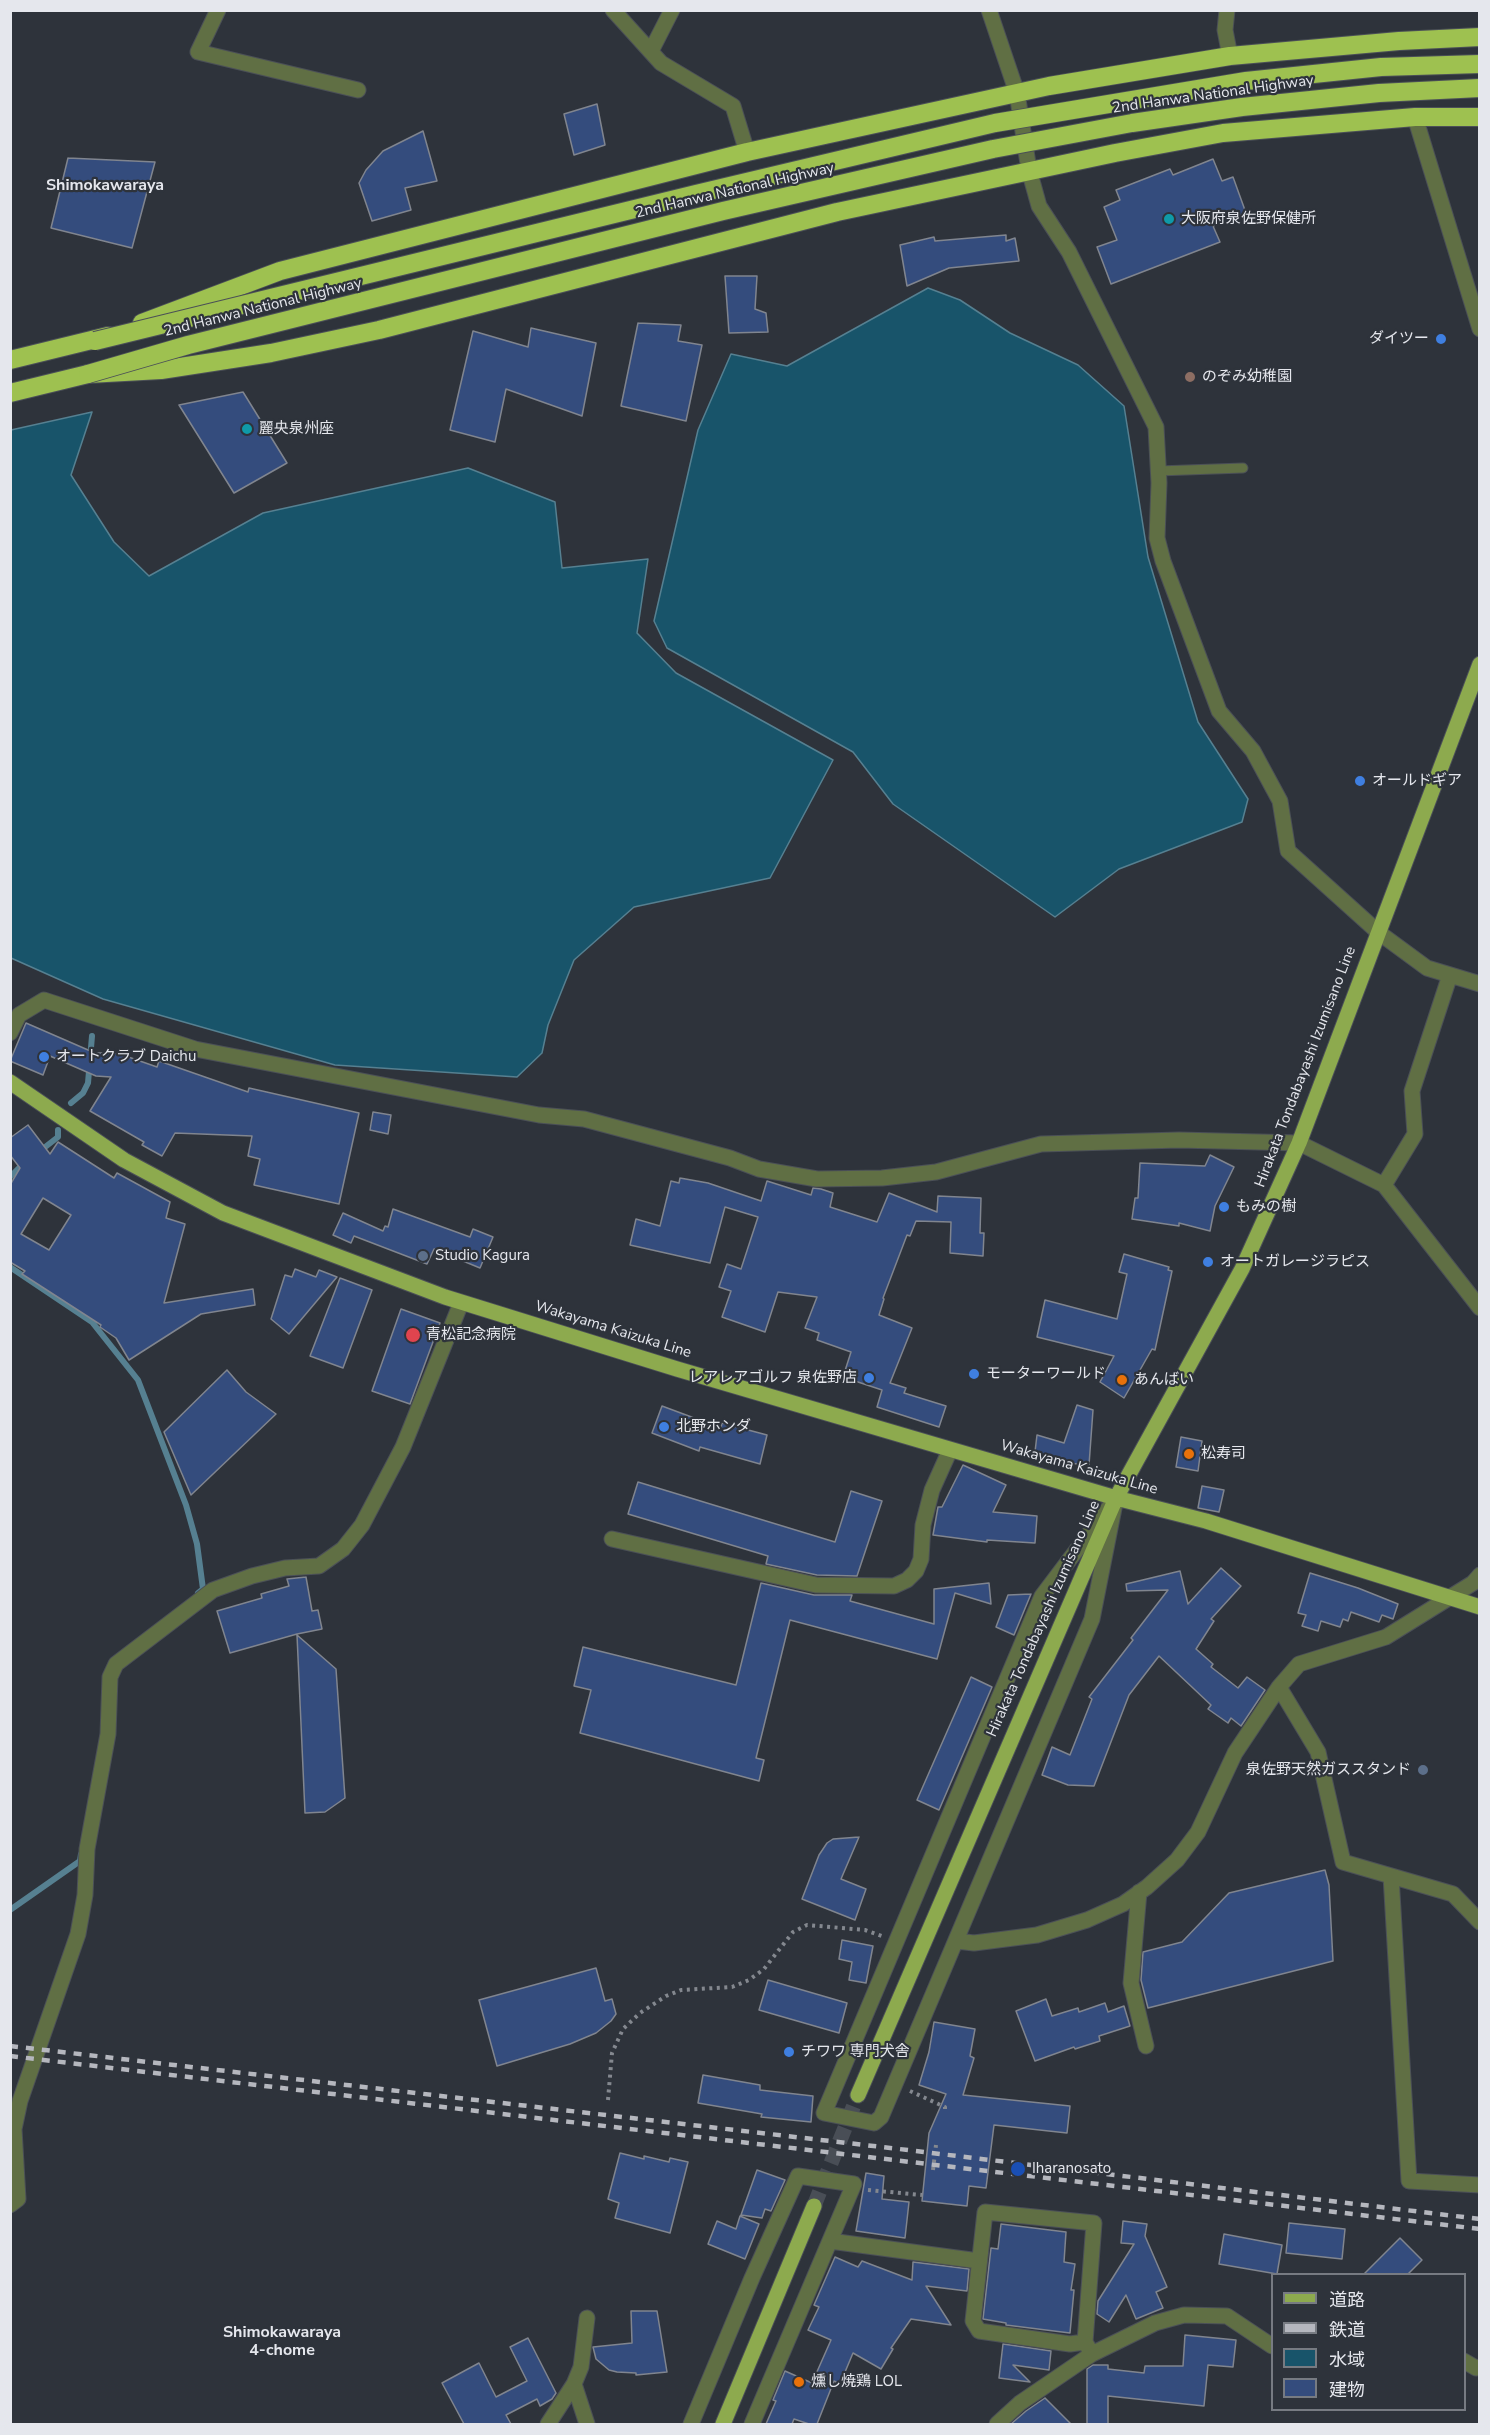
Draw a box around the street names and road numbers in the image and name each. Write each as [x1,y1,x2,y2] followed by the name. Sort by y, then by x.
[1111,72,1315,118] street label: 2nd Hanwa National Highway
[634,159,836,223] street label: 2nd Hanwa National Highway
[162,275,364,341] street label: 2nd Hanwa National Highway
[1252,944,1360,1190] street label: Hirakata Tondabayashi Izumisano Line
[533,1298,693,1362] street label: Wakayama Kaizuka Line
[998,1437,1160,1499] street label: Wakayama Kaizuka Line
[984,1498,1104,1740] street label: Hirakata Tondabayashi Izumisano Line

